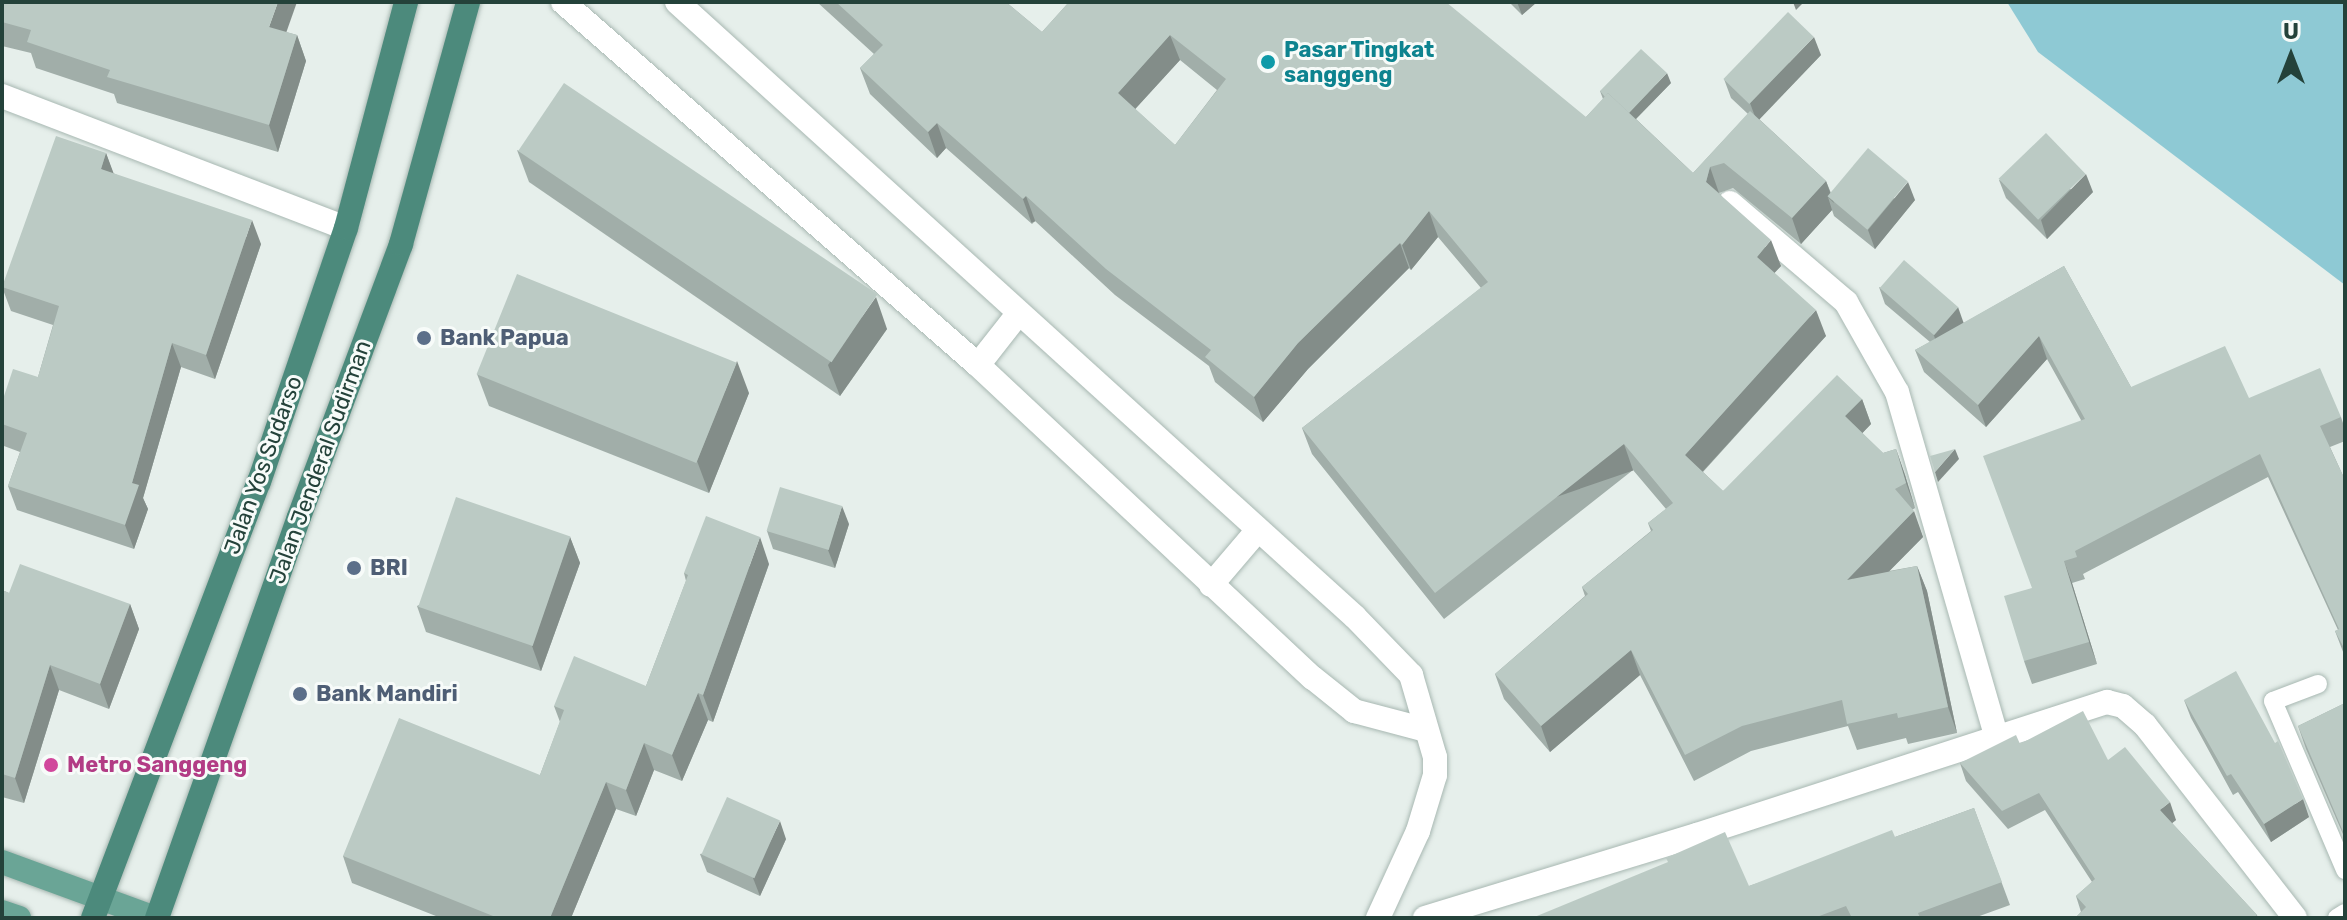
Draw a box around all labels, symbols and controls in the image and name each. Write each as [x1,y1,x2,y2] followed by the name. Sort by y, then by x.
[2251,16,2331,96] north arrow
[2283,18,2299,45] text: U
[1284,36,1435,88] place label: Pasar Tingkat sanggeng
[1259,53,1277,71] marker: Pasar Tingkat sanggeng
[440,325,569,351] place label: Bank Papua
[415,329,433,347] marker: Bank Papua
[264,337,376,587] street label: Jalan Jenderal Sudirman
[218,372,308,558] street label: Jalan Yos Sudarso
[370,555,408,581] place label: BRI
[345,559,363,577] marker: BRI
[316,681,458,707] place label: Bank Mandiri
[291,685,309,703] marker: Bank Mandiri
[67,752,247,778] place label: Metro Sanggeng
[42,756,60,774] marker: Metro Sanggeng

